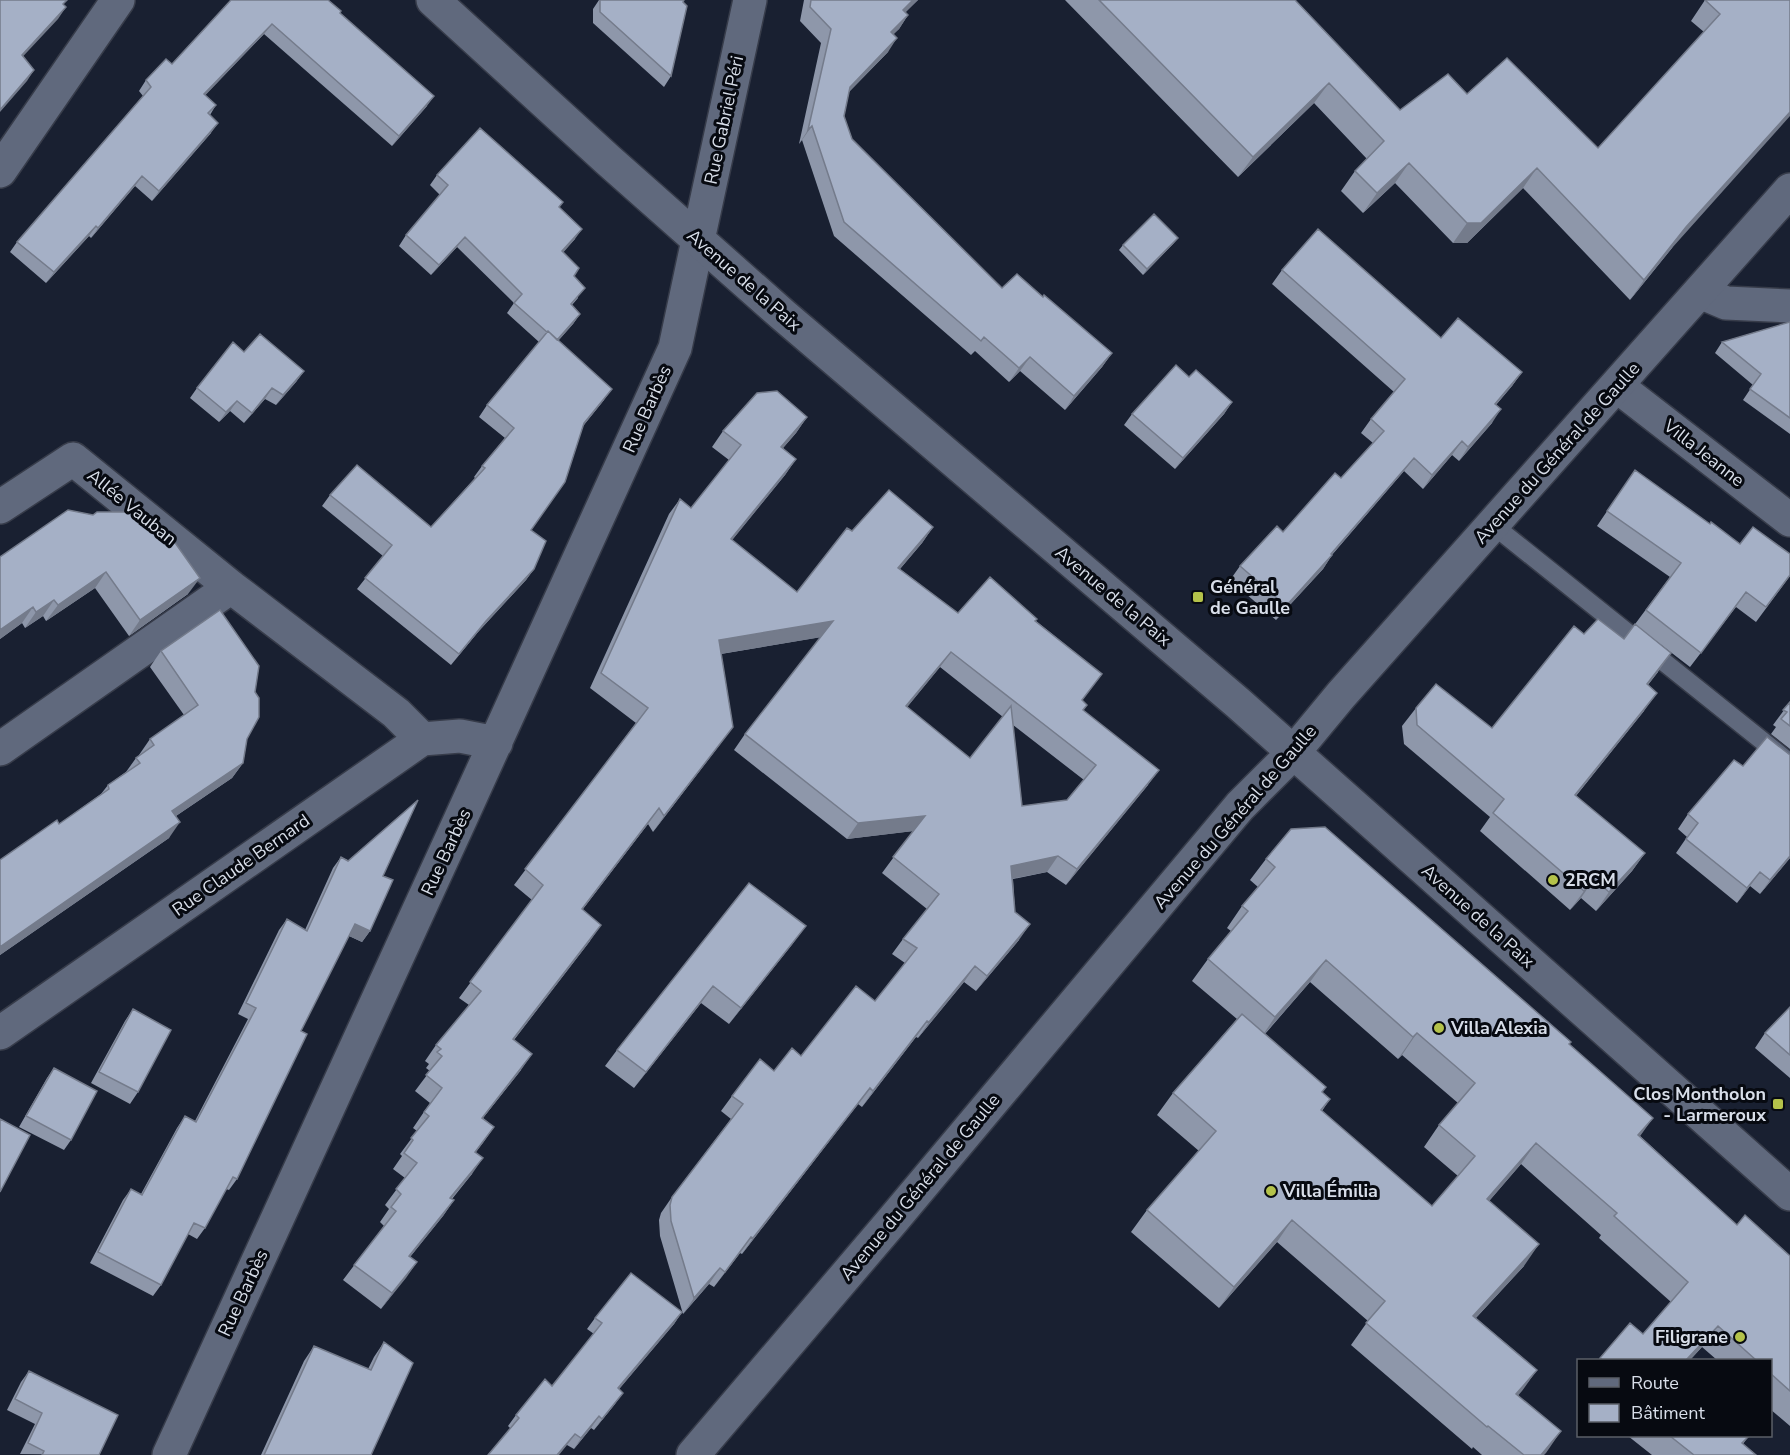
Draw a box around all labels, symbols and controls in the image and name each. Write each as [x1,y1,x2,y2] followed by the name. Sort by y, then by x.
[699,54,749,186] street label: Rue Gabriel Péri
[682,224,807,337] street label: Avenue de la Paix
[1469,357,1645,549] street label: Avenue du Général de Gaulle
[617,362,677,456] street label: Rue Barbès
[1658,413,1749,492] street label: Villa Jeanne
[82,463,182,551] street label: Allée Vauban
[1050,540,1176,652] street label: Avenue de la Paix
[1210,575,1290,620] place label: Général de Gaulle
[1191,590,1205,604] marker: Général de Gaulle
[1148,720,1322,914] street label: Avenue du Général de Gaulle
[415,805,477,899] street label: Rue Barbès
[167,808,315,922] street label: Rue Claude Bernard
[1416,859,1540,974] street label: Avenue de la Paix
[1565,868,1616,892] place label: 2RCM
[1546,873,1560,887] marker: 2RCM
[1450,1016,1548,1040] place label: Villa Alexia
[1432,1021,1446,1035] marker: Villa Alexia
[1633,1082,1766,1127] place label: Clos Montholon - Larmeroux
[835,1089,1005,1285] street label: Avenue du Général de Gaulle
[1771,1097,1785,1111] marker: Clos Montholon - Larmeroux
[1282,1179,1378,1203] place label: Villa Émilia
[1264,1184,1278,1198] marker: Villa Émilia
[212,1246,274,1340] street label: Rue Barbès
[1655,1325,1728,1349] place label: Filigrane
[1733,1330,1747,1344] marker: Filigrane
[1577,1359,1772,1437] legend
[1631,1371,1679,1395] text: Route
[1631,1401,1705,1425] text: Bâtiment

